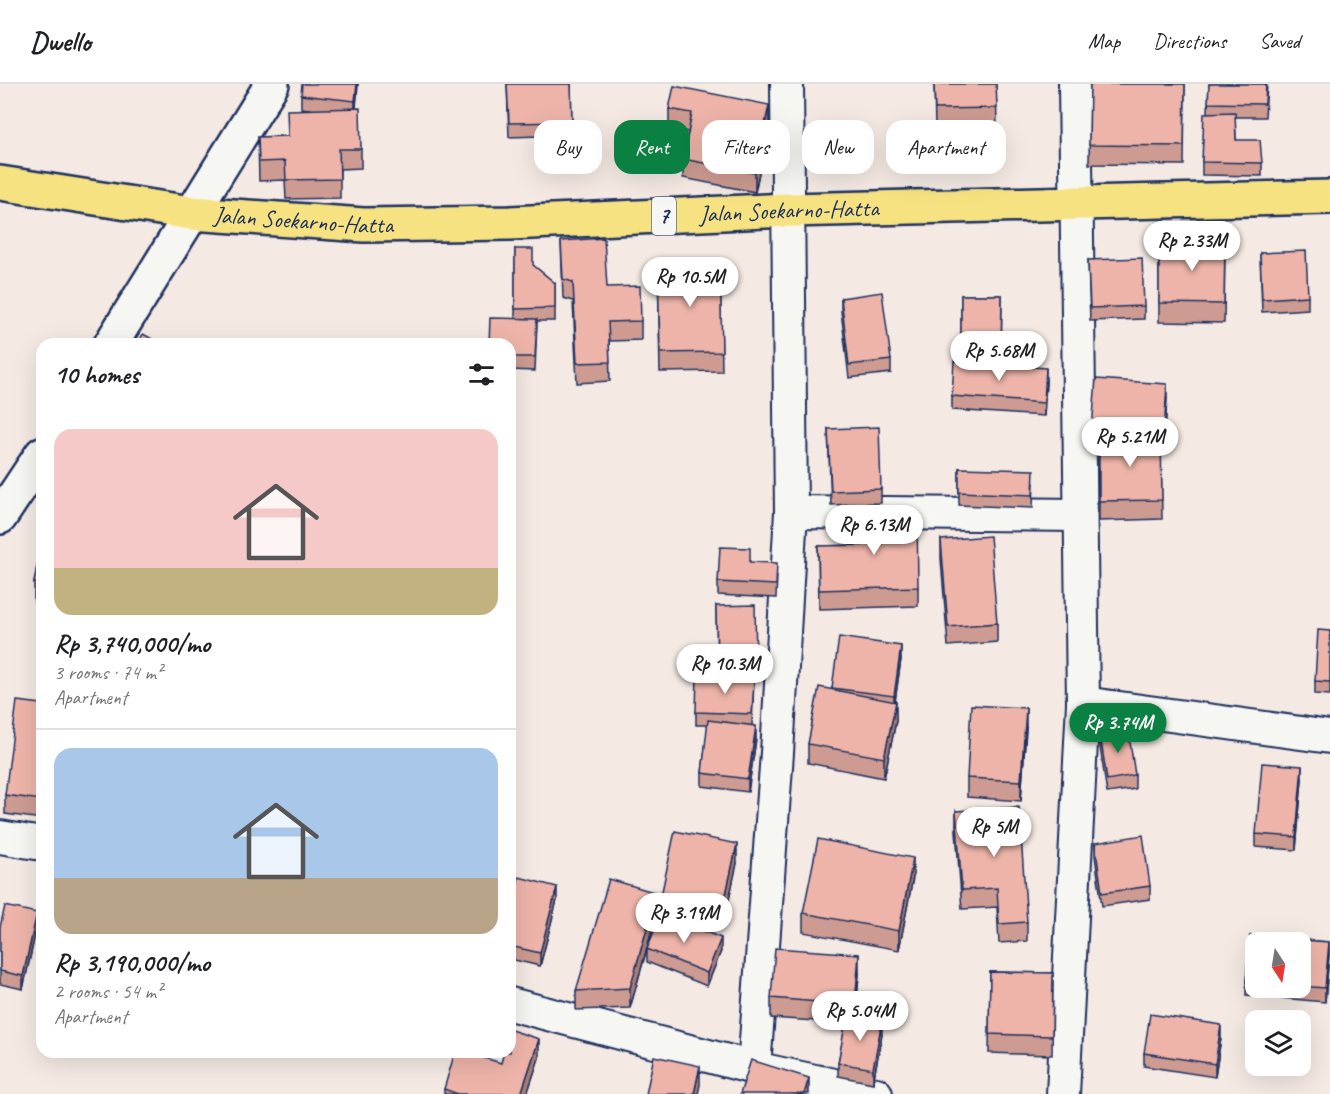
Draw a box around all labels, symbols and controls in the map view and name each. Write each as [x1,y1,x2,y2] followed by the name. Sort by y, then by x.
[30,24,91,59] text: Dwello
[1088,28,1120,54] text: Map
[1153,28,1226,54] text: Directions
[1259,28,1300,54] text: Saved
[534,120,602,174] chip: Buy
[614,120,690,174] chip: Rent
[702,120,790,174] chip: Filters
[802,120,874,174] chip: New
[886,120,1006,174] chip: Apartment
[698,193,880,229] street label: Jalan Soekarno-Hatta
[652,197,676,235] road number: 7
[212,200,395,240] street label: Jalan Soekarno-Hatta
[1130,221,1254,272] pin: Rp 2.33M
[1157,228,1227,253] text: Rp 2.33M
[628,257,752,308] pin: Rp 10.5M
[656,264,724,289] text: Rp 10.5M
[937,331,1061,382] pin: Rp 5.68M
[964,338,1034,363] text: Rp 5.68M
[54,358,139,391] text: 10 homes
[465,358,498,391] icon: filters
[1068,417,1192,468] pin: Rp 5.21M
[1096,424,1164,449] text: Rp 5.21M
[222,468,330,576] icon: home
[812,505,936,556] pin: Rp 6.13M
[839,512,909,537] text: Rp 6.13M
[54,627,210,660] text: Rp 3,740,000/mo
[663,644,787,695] pin: Rp 10.3M
[690,651,760,676] text: Rp 10.3M
[54,660,162,685] text: 3 rooms · 74 m²
[54,685,127,710] text: Apartment
[1056,703,1180,754] pin: Rp 3.74M
[1083,710,1153,735] text: Rp 3.74M
[222,787,330,895] icon: home
[952,807,1036,858] pin: Rp 5M
[971,814,1017,839] text: Rp 5M
[622,893,746,944] pin: Rp 3.19M
[650,900,718,925] text: Rp 3.19M
[1245,932,1311,998] north arrow
[1245,932,1311,1076] map controls
[54,946,210,979] text: Rp 3,190,000/mo
[54,979,162,1004] text: 2 rooms · 54 m²
[798,991,922,1042] pin: Rp 5.04M
[826,998,894,1023] text: Rp 5.04M
[54,1004,127,1029] text: Apartment
[1245,1010,1311,1076] button: layers

